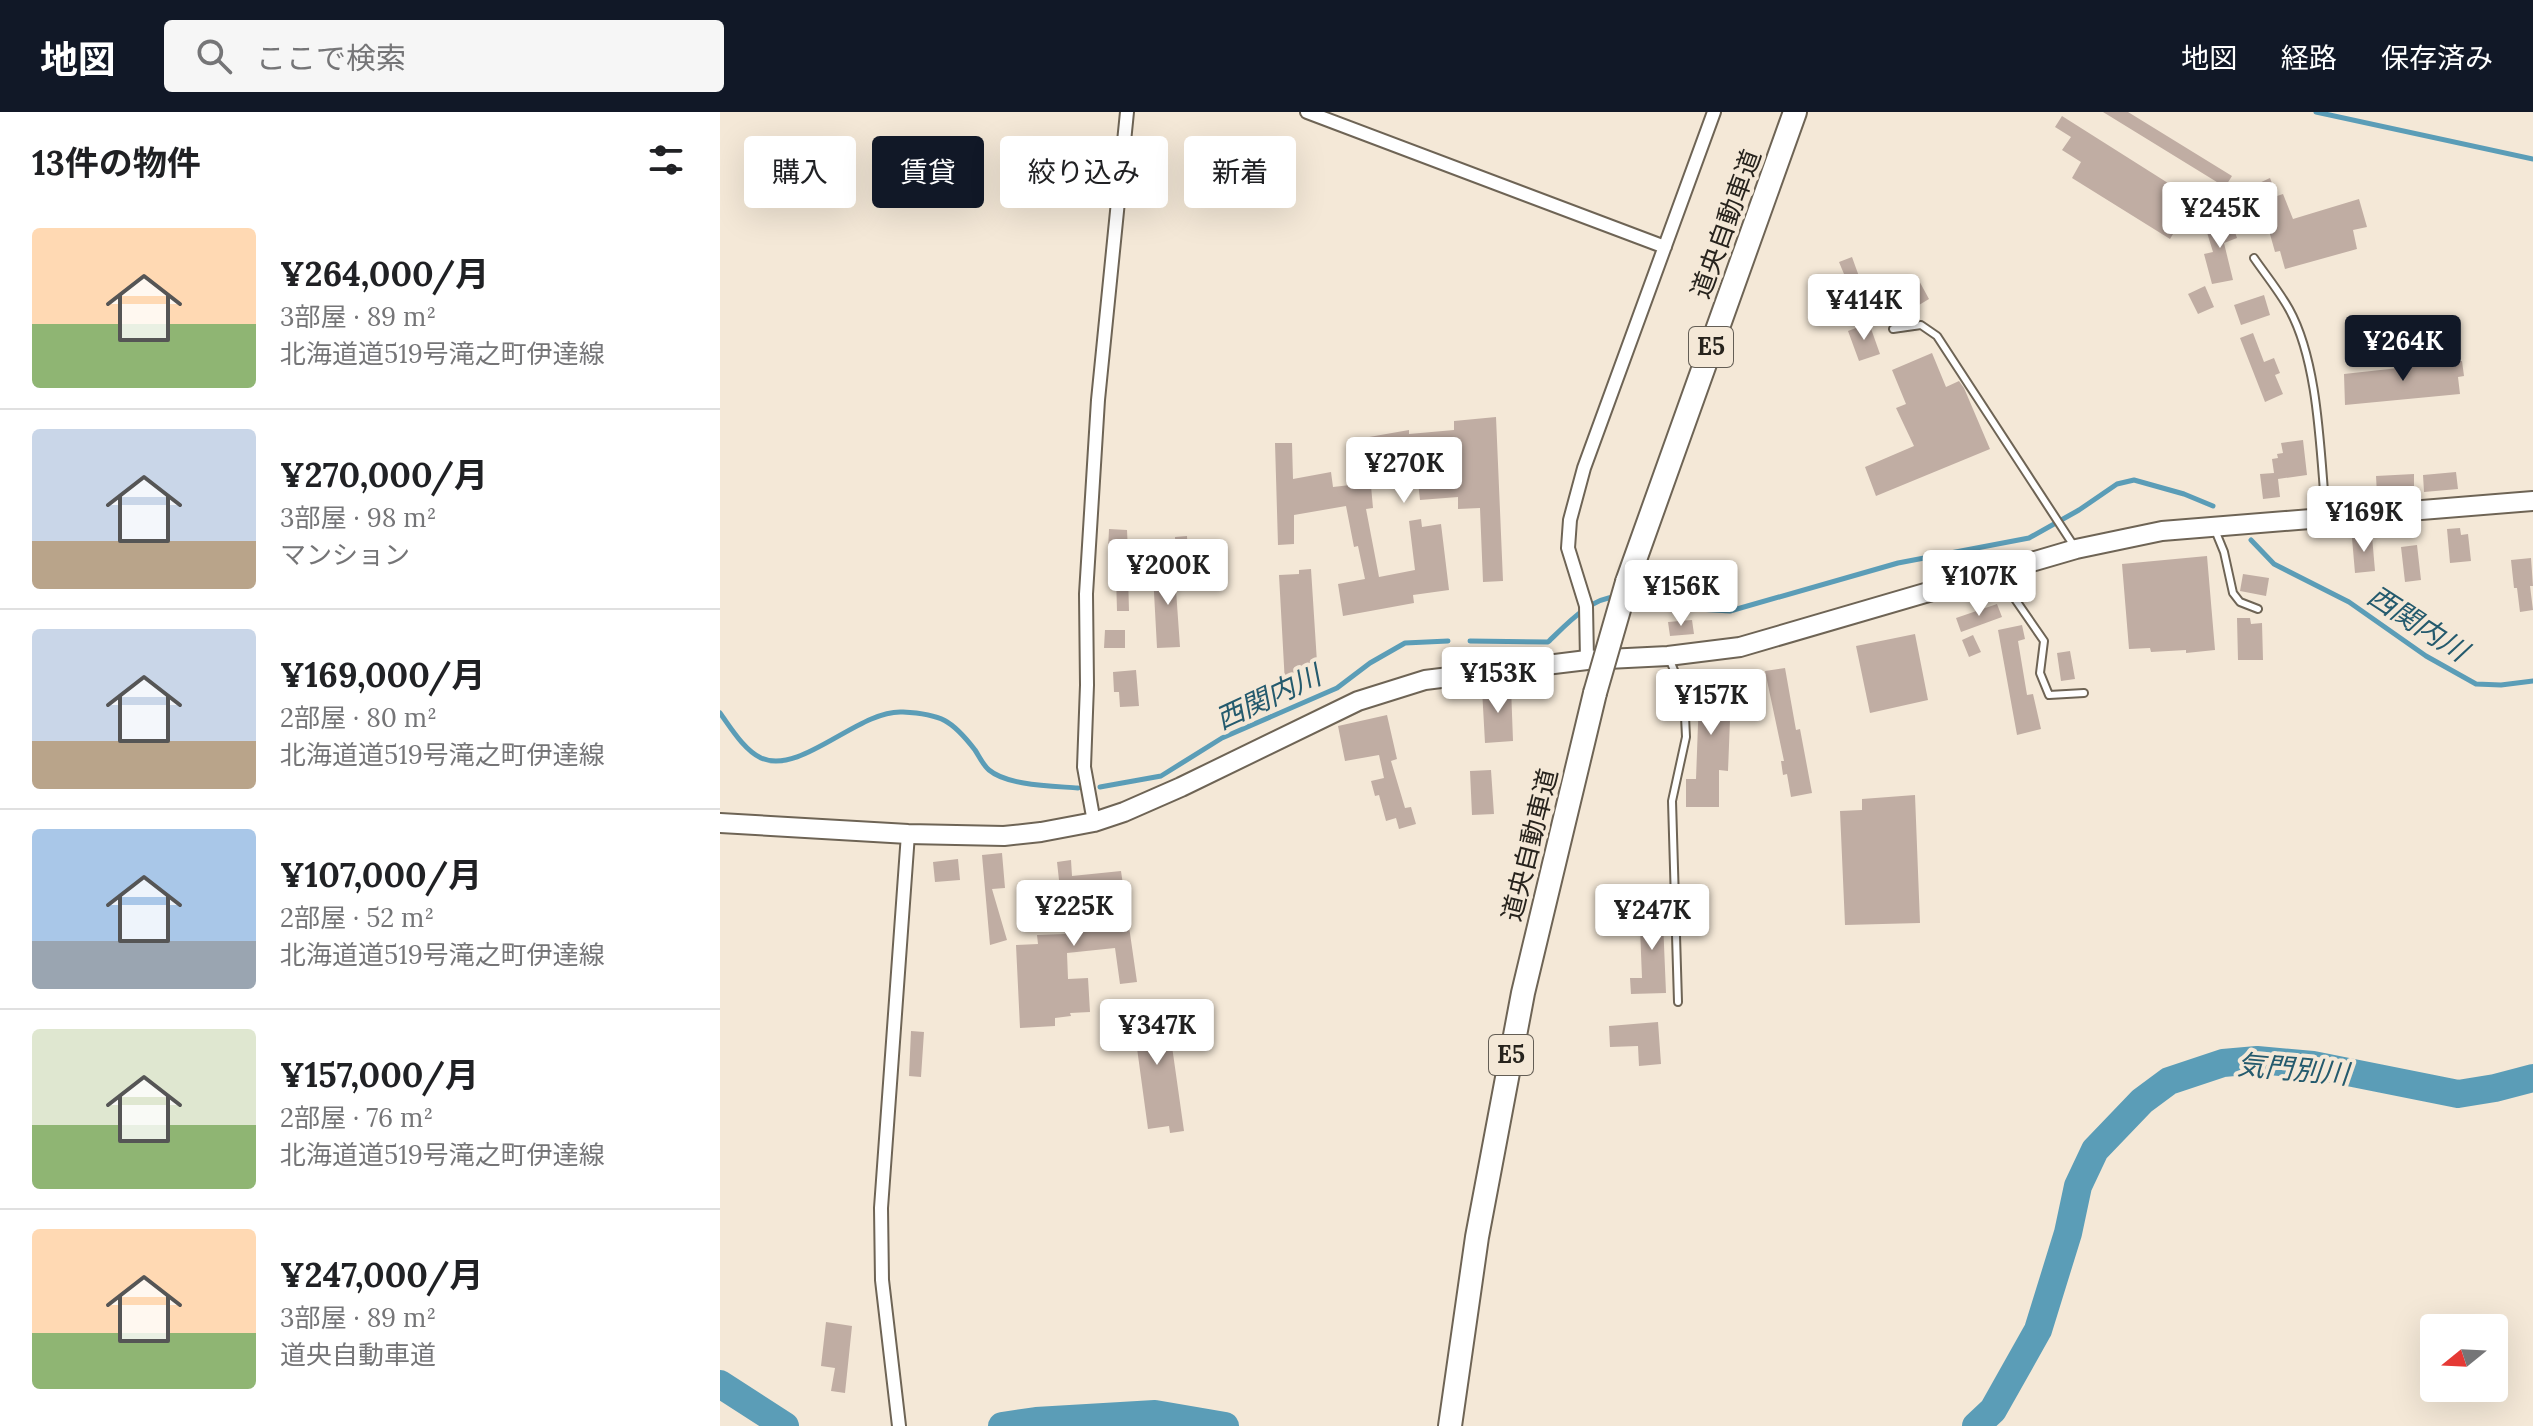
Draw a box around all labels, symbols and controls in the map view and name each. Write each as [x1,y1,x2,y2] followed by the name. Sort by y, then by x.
[164,20,724,92] search box
[192,34,236,78] icon: search
[40,35,116,83] text: 地図
[256,39,406,77] text: ここで検索
[2181,40,2237,76] text: 地図
[2281,40,2337,76] text: 経路
[2381,40,2493,76] text: 保存済み
[744,136,856,208] chip: 購入
[872,136,984,208] chip: 賃貸
[1000,136,1168,208] chip: 絞り込み
[1184,136,1296,208] chip: 新着
[644,138,688,182] icon: filters
[32,141,201,184] text: 13件の物件
[1683,145,1768,303] street label: 道央自動車道
[2164,182,2276,250] pin: ¥245K
[2180,191,2260,224] text: ¥245K
[280,252,489,295] text: ¥264,000/月
[96,260,192,356] icon: home
[1808,274,1920,342] pin: ¥414K
[1826,283,1902,316] text: ¥414K
[280,300,436,333] text: 3部屋 · 89 m²
[2347,315,2459,383] pin: ¥264K
[2363,324,2443,357] text: ¥264K
[1689,327,1733,367] road number: E5
[280,337,605,370] text: 北海道道519号滝之町伊達線
[1348,437,1460,505] pin: ¥270K
[1364,446,1444,479] text: ¥270K
[280,453,488,496] text: ¥270,000/月
[96,461,192,557] icon: home
[2308,486,2420,554] pin: ¥169K
[2325,495,2403,528] text: ¥169K
[280,501,436,534] text: 3部屋 · 98 m²
[280,538,410,571] text: マンション
[1112,539,1224,607] pin: ¥200K
[1126,548,1210,581] text: ¥200K
[1923,550,2035,618] pin: ¥107K
[1941,559,2017,592] text: ¥107K
[1625,560,1737,628] pin: ¥156K
[1643,569,1719,602] text: ¥156K
[2361,577,2477,670] water label: 西関内川
[1442,647,1554,715] pin: ¥153K
[280,653,485,696] text: ¥169,000/月
[1210,656,1329,737] water label: 西関内川
[1460,656,1536,689] text: ¥153K
[96,661,192,757] icon: home
[1655,669,1767,737] pin: ¥157K
[1674,678,1748,711] text: ¥157K
[280,701,437,734] text: 2部屋 · 80 m²
[280,738,605,771] text: 北海道道519号滝之町伊達線
[1495,765,1564,925] street label: 道央自動車道
[280,853,482,896] text: ¥107,000/月
[96,861,192,957] icon: home
[1018,880,1130,948] pin: ¥225K
[1596,884,1708,952] pin: ¥247K
[1034,889,1114,922] text: ¥225K
[1613,893,1691,926] text: ¥247K
[280,901,434,934] text: 2部屋 · 52 m²
[280,938,605,971] text: 北海道道519号滝之町伊達線
[1101,999,1213,1067] pin: ¥347K
[1118,1008,1196,1041] text: ¥347K
[1489,1035,1533,1075] road number: E5
[2236,1046,2353,1092] water label: 気門別川
[280,1053,479,1096] text: ¥157,000/月
[96,1061,192,1157] icon: home
[280,1101,433,1134] text: 2部屋 · 76 m²
[280,1138,605,1171] text: 北海道道519号滝之町伊達線
[280,1253,484,1296] text: ¥247,000/月
[96,1261,192,1357] icon: home
[280,1301,436,1334] text: 3部屋 · 89 m²
[2420,1314,2508,1402] north arrow
[2420,1314,2508,1402] map controls
[280,1338,436,1371] text: 道央自動車道

